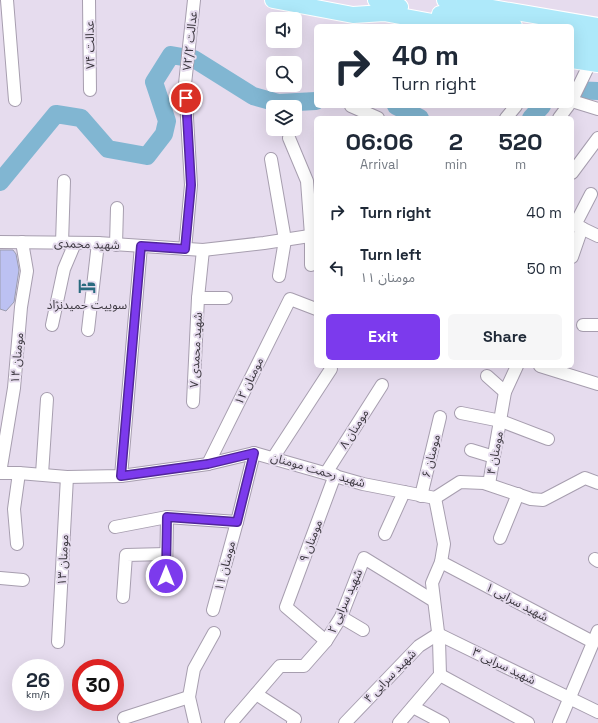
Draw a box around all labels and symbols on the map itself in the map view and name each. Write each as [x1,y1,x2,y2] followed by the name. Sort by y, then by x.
[179,10,201,72] street label: عدالت ۷۲/۲
[82,21,98,69] street label: عدالت ۷۴
[169,81,203,115] pin
[54,235,120,253] street label: شهید محمدی
[77,276,97,296] hotel icon: سوییت حمیدنژاد
[47,297,127,313] place label: سوییت حمیدنژاد
[186,312,206,388] street label: شهید محمدی ۷
[7,332,27,384] street label: مومنان ۱۴
[231,355,267,407] street label: مومنان ۱۲
[336,406,372,452] street label: مومنان ۸
[483,430,507,476] street label: ۴ مومنان
[418,433,444,479] street label: مومنان ۶
[269,449,367,491] street label: شهید رحمت مومنان
[296,518,326,564] street label: مومنان ۹
[54,534,72,586] street label: مومنان ۱۳
[211,539,239,593] street label: مومنان ۱۱
[145,555,187,597] position arrow
[324,566,366,636] street label: شهید سرایی ۲
[483,579,551,625] street label: شهید سرایی ۱
[470,644,538,688] street label: شهید سرایی ۳
[360,646,420,706] street label: شهید سرایی ۴
[72,659,124,711] speed limit sign: 30

